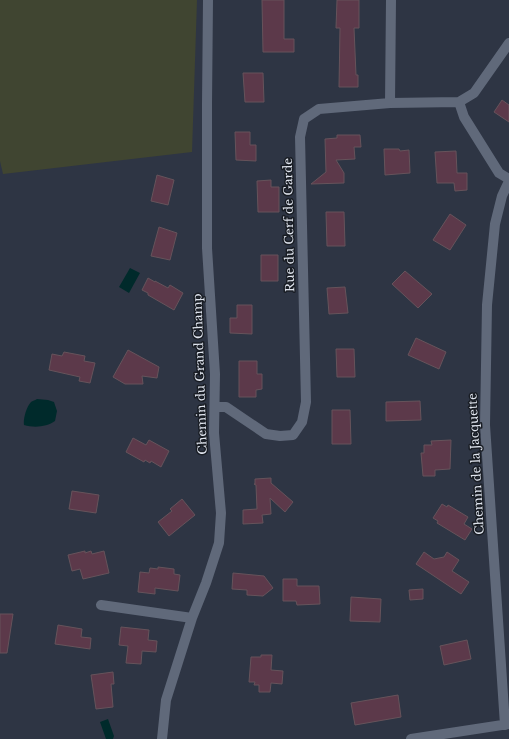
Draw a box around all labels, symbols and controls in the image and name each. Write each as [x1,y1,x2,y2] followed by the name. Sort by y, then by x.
[280,158,297,292] street label: Rue du Cerf de Garde
[189,293,210,455] street label: Chemin du Grand Champ
[464,393,487,535] street label: Chemin de la Jacquette

